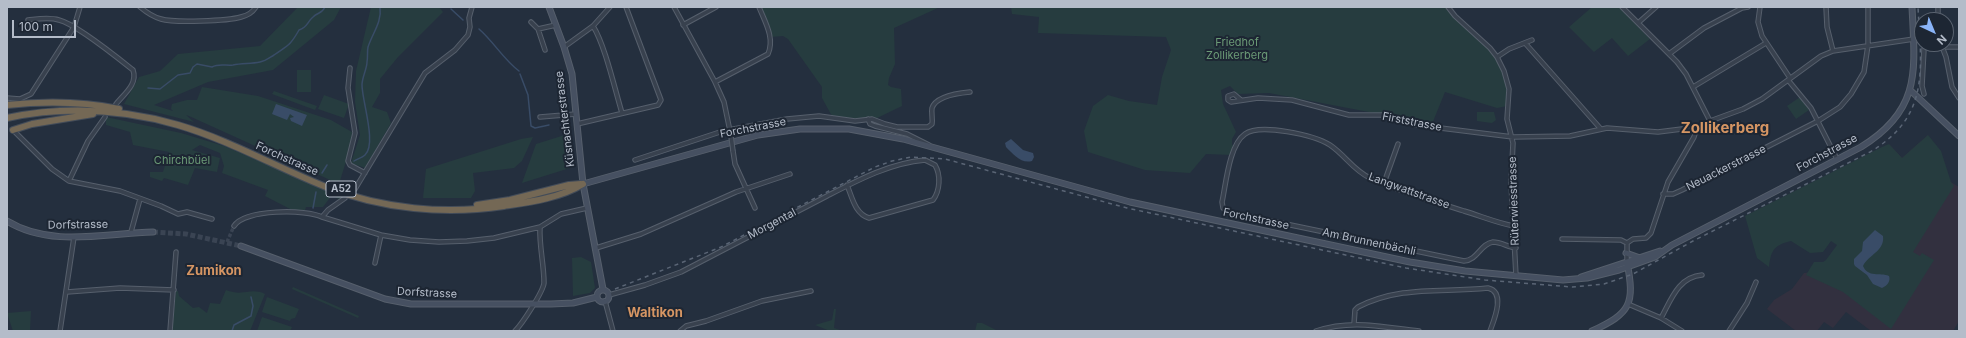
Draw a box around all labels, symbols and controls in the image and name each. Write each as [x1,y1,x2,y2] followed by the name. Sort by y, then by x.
[14,12,78,38] scale bar
[1914,12,1954,52] north arrow
[19,19,53,34] text: 100 m
[1934,32,1950,48] text: N
[1206,36,1268,62] park label: Friedhof Zollikerberg
[553,70,577,168] street label: Küsnachterstrasse
[1381,110,1443,134] street label: Firststrasse
[719,115,787,141] street label: Forchstrasse
[1681,119,1769,137] district label: Zollikerberg
[1794,131,1860,175] street label: Forchstrasse
[254,139,320,179] street label: Forchstrasse
[1684,142,1768,194] street label: Neuackerstrasse
[154,154,210,168] park label: Chirchbüel
[1506,156,1522,246] street label: Rüterwiesstrasse
[1367,170,1451,212] street label: Langwattstrasse
[326,181,356,197] road number: A52
[746,206,798,242] street label: Morgental
[1222,206,1290,232] street label: Forchstrasse
[48,218,108,232] street label: Dorfstrasse
[1321,226,1417,258] street label: Am Brunnenbächli
[186,263,242,279] district label: Zumikon
[396,285,458,301] street label: Dorfstrasse
[627,305,683,321] district label: Waltikon

